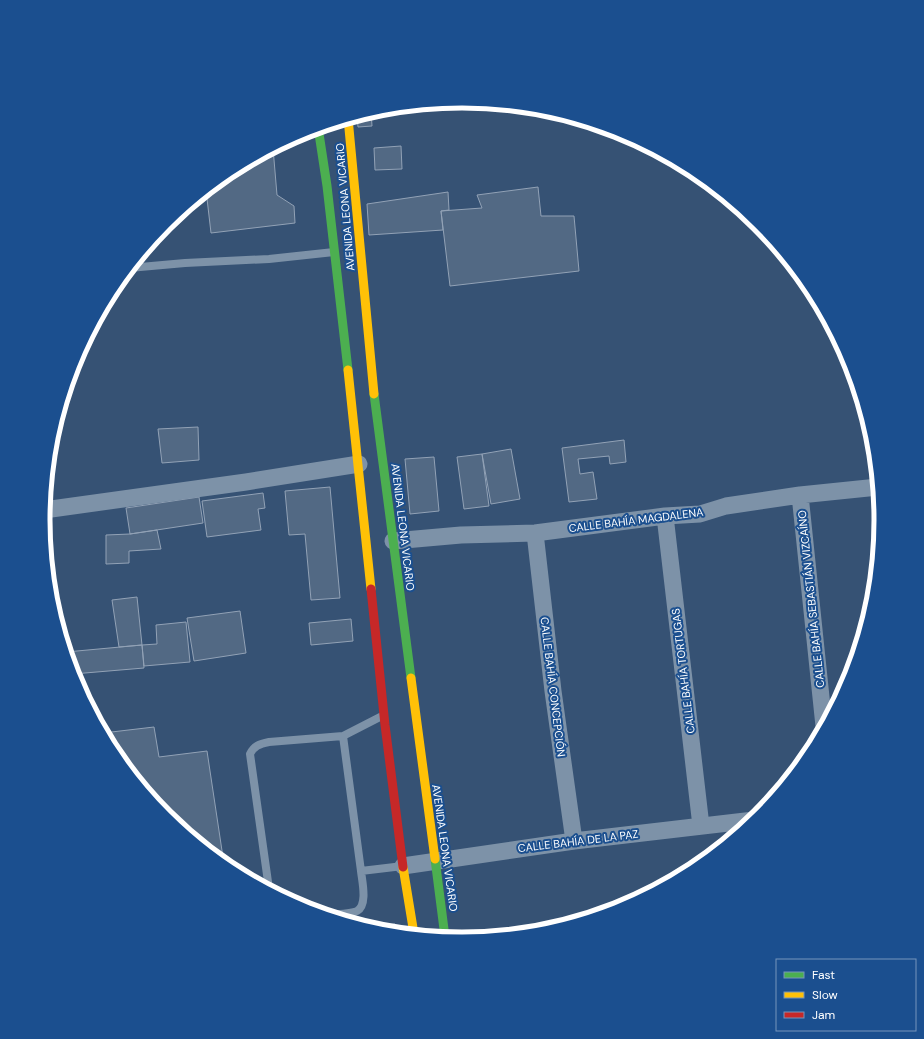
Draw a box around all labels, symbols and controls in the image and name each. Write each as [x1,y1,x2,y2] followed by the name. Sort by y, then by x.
[332,143,358,271] street label: AVENIDA LEONA VICARIO
[388,463,418,591] street label: AVENIDA LEONA VICARIO
[568,505,704,535] street label: CALLE BAHÍA MAGDALENA
[795,510,827,688] street label: CALLE BAHÍA SEBASTIÁN VIZCAÍNO
[668,608,698,734] street label: CALLE BAHÍA TORTUGAS
[537,616,569,758] street label: CALLE BAHÍA CONCEPCIÓN
[429,784,461,912] street label: AVENIDA LEONA VICARIO
[517,827,639,855] street label: CALLE BAHÍA DE LA PAZ
[776,959,916,1031] legend
[812,967,835,983] text: Fast
[812,987,838,1003] text: Slow
[812,1007,835,1023] text: Jam

